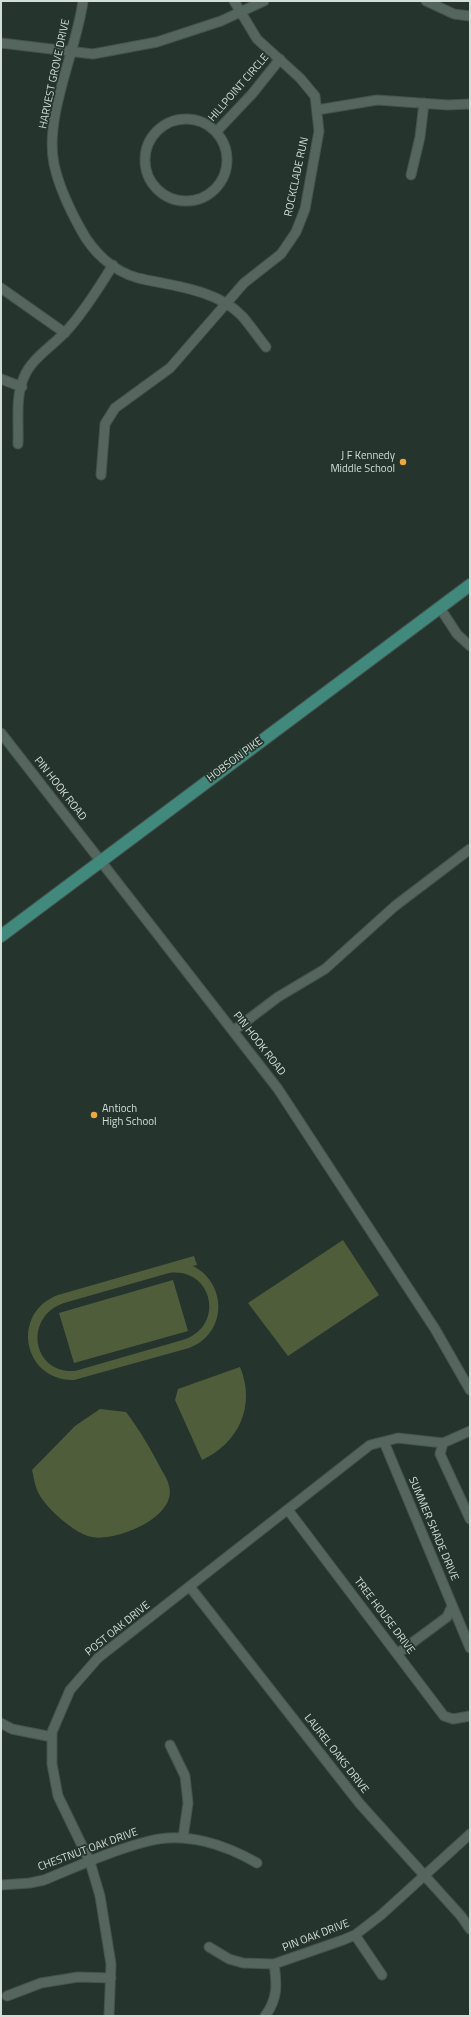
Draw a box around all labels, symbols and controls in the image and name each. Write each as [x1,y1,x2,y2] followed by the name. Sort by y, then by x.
[37,18,73,130] street label: HARVEST GROVE DRIVE
[206,51,272,125] street label: HILLPOINT CIRCLE
[282,136,312,218] street label: ROCKCLADE RUN
[330,449,395,475] place label: J F Kennedy Middle School
[398,457,408,467] marker: J F Kennedy Middle School
[205,735,265,785] street label: HOBSON PIKE
[31,754,89,824] street label: PIN HOOK ROAD
[230,1009,288,1079] street label: PIN HOOK ROAD
[102,1102,157,1128] place label: Antioch High School
[89,1110,99,1120] marker: Antioch High School
[405,1475,461,1583] street label: SUMMER SHADE DRIVE
[351,1575,417,1657] street label: TREE HOUSE DRIVE
[83,1599,153,1659] street label: POST OAK DRIVE
[301,1712,371,1796] street label: LAUREL OAKS DRIVE
[36,1826,140,1874] street label: CHESTNUT OAK DRIVE
[281,1917,351,1955] street label: PIN OAK DRIVE

